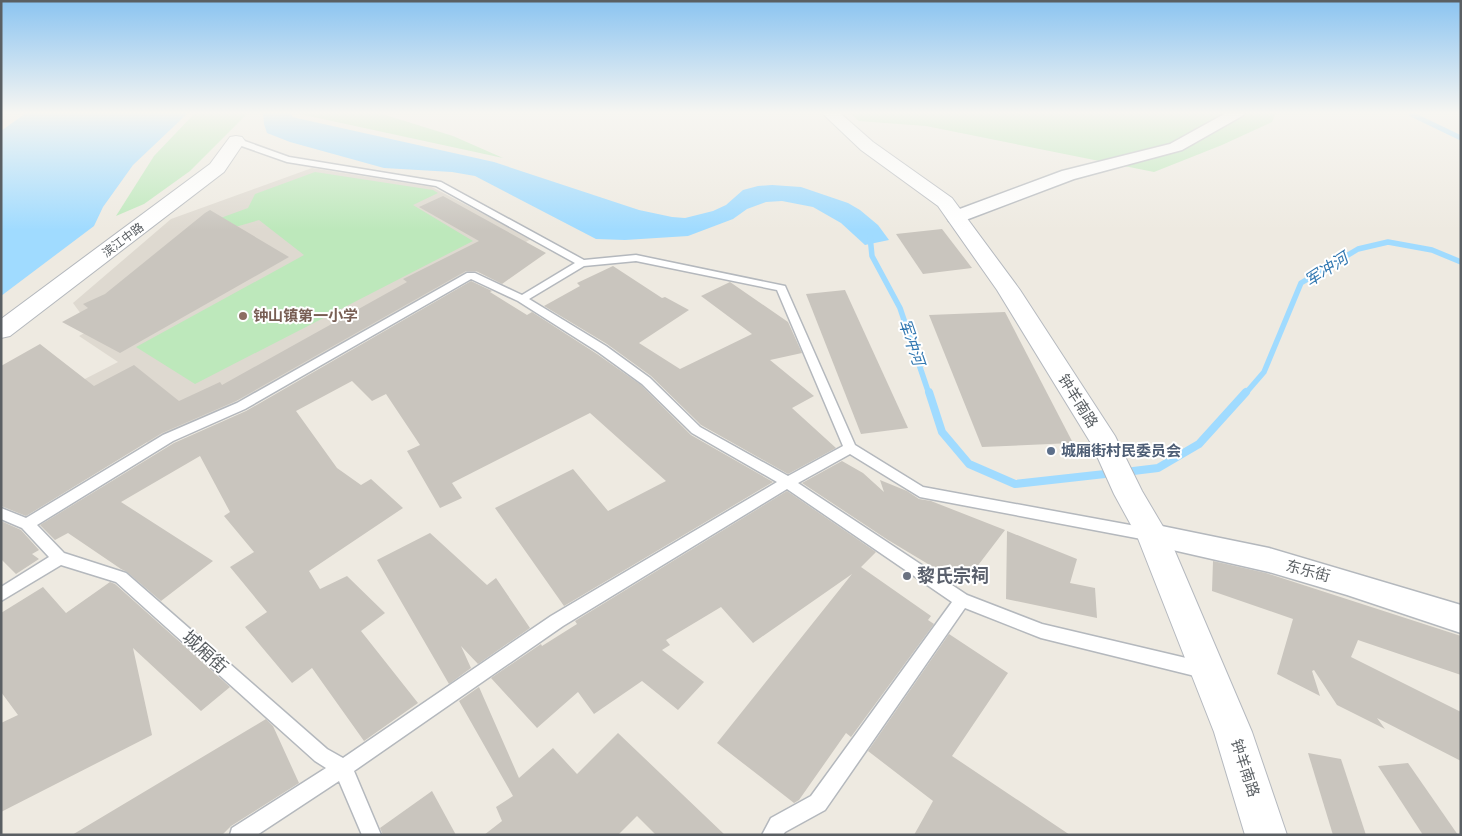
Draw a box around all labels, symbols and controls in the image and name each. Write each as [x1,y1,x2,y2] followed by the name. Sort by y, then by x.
[98,218,147,261] street label: 滨江中路
[1300,245,1355,291] water label: 军冲河
[253,305,358,325] place label: 钟山镇第一小学
[237,310,249,322] marker: 钟山镇第一小学
[894,316,931,371] water label: 军冲河
[1054,370,1103,431] street label: 钟羊南路
[1061,440,1181,460] place label: 城厢街村民委员会
[1045,445,1057,457] marker: 城厢街村民委员会
[1284,555,1333,586] street label: 东乐街
[917,563,989,587] place label: 黎氏宗祠
[901,570,913,582] marker: 黎氏宗祠
[178,624,234,678] street label: 城厢街
[1227,736,1265,799] street label: 钟羊南路

